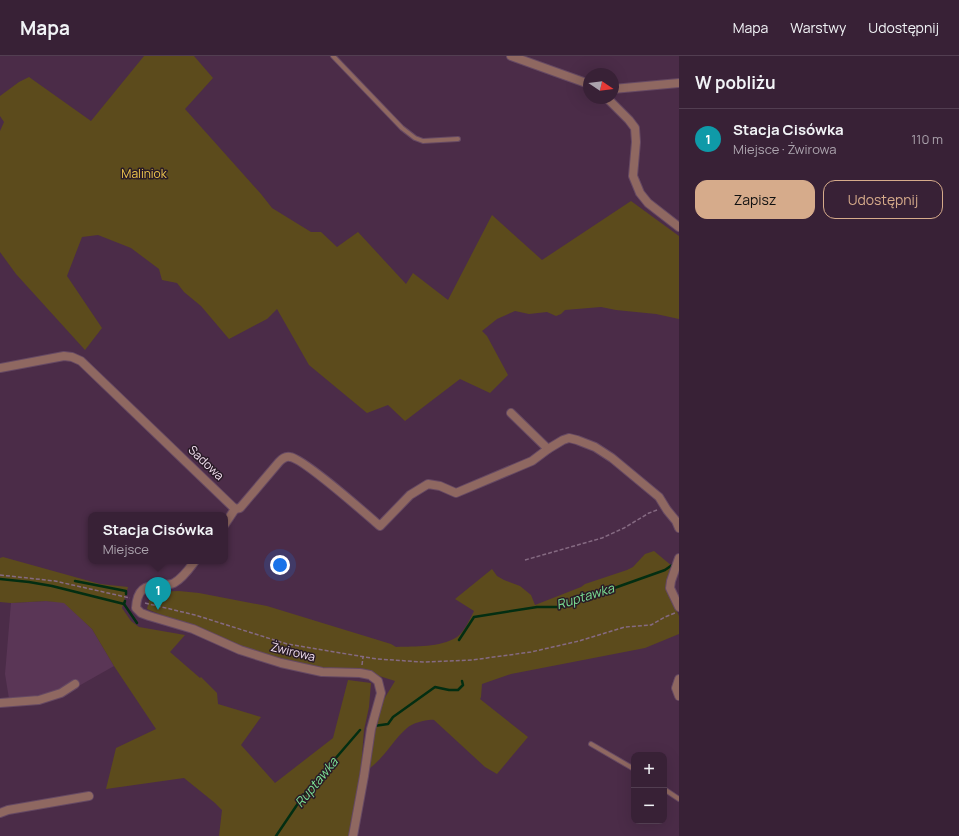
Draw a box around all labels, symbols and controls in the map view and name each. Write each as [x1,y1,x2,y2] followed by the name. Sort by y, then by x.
[20,15,70,41] text: Mapa
[733,18,768,37] text: Mapa
[790,18,846,37] text: Warstwy
[868,18,939,37] text: Udostępnij
[583,68,619,104] north arrow
[695,71,776,94] text: W pobliżu
[733,119,844,140] text: Stacja Cisówka
[705,130,711,148] text: 1
[911,130,943,148] text: 110 m
[733,140,836,158] text: Miejsce · Żwirowa
[121,165,168,182] park label: Maliniok
[695,180,815,219] button: Zapisz
[823,180,943,219] button: Udostępnij
[185,441,228,484] street label: Sadowa
[88,512,228,564] popup
[103,519,213,540] text: Stacja Cisówka
[103,540,149,558] text: Miejsce
[270,555,290,575] your location
[145,577,171,610] pin: 1
[554,578,617,613] water label: Ruptawka
[269,638,317,665] street label: Żwirowa
[631,752,667,824] map controls
[631,752,667,788] button: +
[290,753,342,811] water label: Ruptawka
[631,788,667,824] button: −

